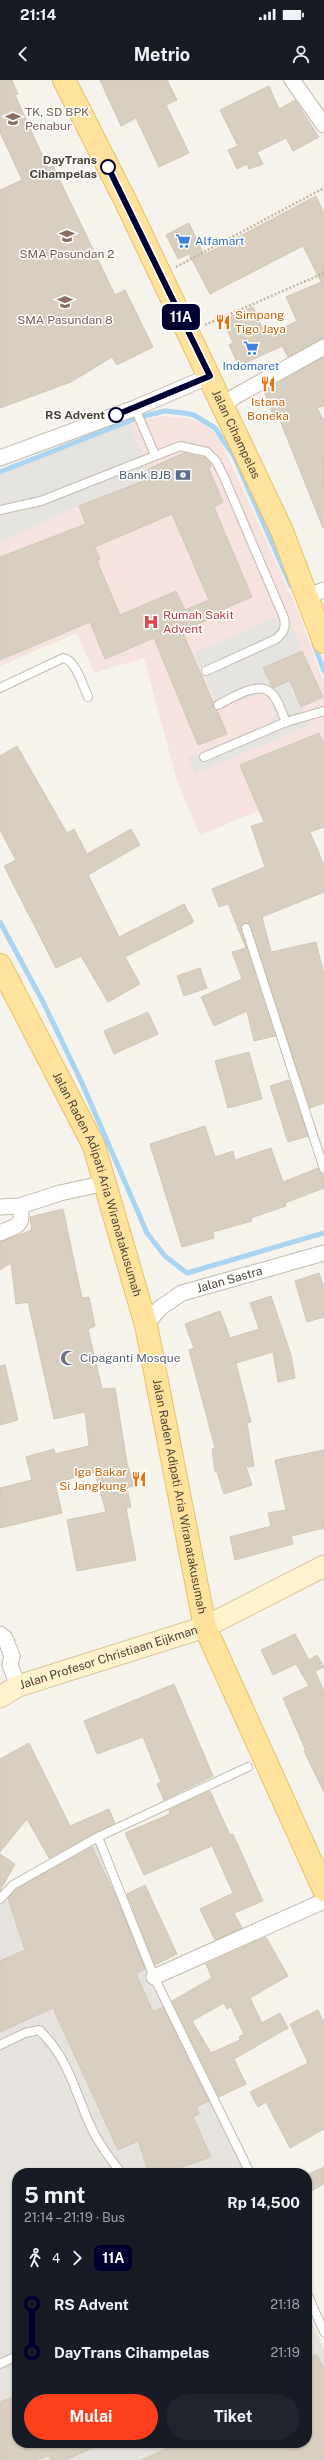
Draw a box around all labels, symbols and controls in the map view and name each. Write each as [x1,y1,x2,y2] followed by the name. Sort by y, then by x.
[20,6,56,23] text: 21:14
[12,43,34,65] icon: back
[290,43,312,65] icon: person
[134,44,190,65] text: Metrio
[25,105,89,133] place label: TK, SD BPK Penabur
[4,110,22,128] school or university icon: TK, SD BPK Penabur
[29,153,97,181] place label: DayTrans Cihampelas
[100,159,116,175] marker: DayTrans Cihampelas
[58,227,76,245] school or university icon: SMA Pasundan 2
[174,232,192,250] supermarket icon: Alfamart
[195,234,245,248] place label: Alfamart
[20,247,115,261] place label: SMA Pasundan 2
[56,293,74,311] school or university icon: SMA Pasundan 8
[158,304,204,330] line badge: 11A
[235,308,286,336] place label: Simpang Tigo Jaya
[170,309,192,325] text: 11A
[17,313,113,327] place label: SMA Pasundan 8
[214,313,232,331] restaurant icon: Simpang Tigo Jaya
[242,339,260,357] supermarket icon: Indomaret
[222,359,280,373] place label: Indomaret
[259,375,277,393] restaurant icon: Istana Boneka
[209,388,263,481] street label: Jalan Cihampelas
[247,395,289,423] place label: Istana Boneka
[108,407,124,423] marker: RS Advent
[45,408,105,422] place label: RS Advent
[174,466,192,484] bank icon: Bank BJB
[119,468,171,482] place label: Bank BJB
[163,608,234,636] place label: Rumah Sakit Advent
[142,613,160,631] hospital icon: Rumah Sakit Advent
[50,1070,144,1298] street label: Jalan Raden Adipati Aria Wiranatakusumah
[195,1264,264,1296] street label: Jalan Sastra
[59,1349,77,1367] mosque icon: Cipaganti Mosque
[80,1351,181,1365] place label: Cipaganti Mosque
[150,1378,209,1615] street label: Jalan Raden Adipati Aria Wiranatakusumah
[59,1465,127,1493] place label: Iga Bakar Si Jangkung
[130,1470,148,1488] restaurant icon: Iga Bakar Si Jangkung
[18,1623,199,1692] street label: Jalan Profesor Christiaan Eijkman
[24,2182,85,2208] text: 5 mnt
[227,2194,300,2211] text: Rp 14,500
[24,2210,125,2225] text: 21:14 – 21:19 · Bus
[24,2247,46,2269] icon: walk
[66,2247,88,2269] icon: forward
[102,2250,124,2266] text: 11A
[52,2251,60,2266] text: 4
[54,2296,129,2313] text: RS Advent
[270,2297,300,2312] text: 21:18
[54,2344,210,2361] text: DayTrans Cihampelas
[271,2345,300,2360] text: 21:19
[24,2394,158,2440] button: Mulai
[166,2394,300,2440] button: Tiket

